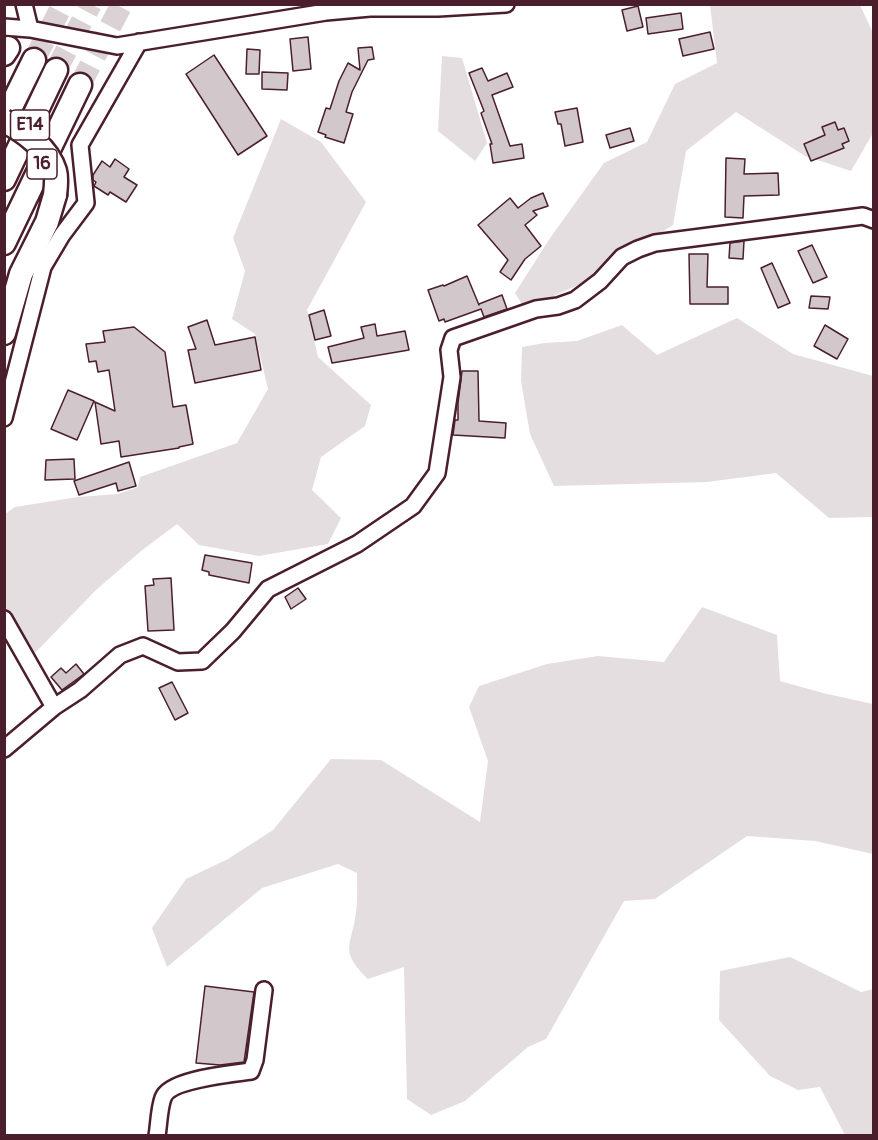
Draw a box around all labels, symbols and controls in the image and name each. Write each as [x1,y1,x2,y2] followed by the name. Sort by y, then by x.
[10,110,50,140] road number: E14
[27,149,57,179] road number: 16

